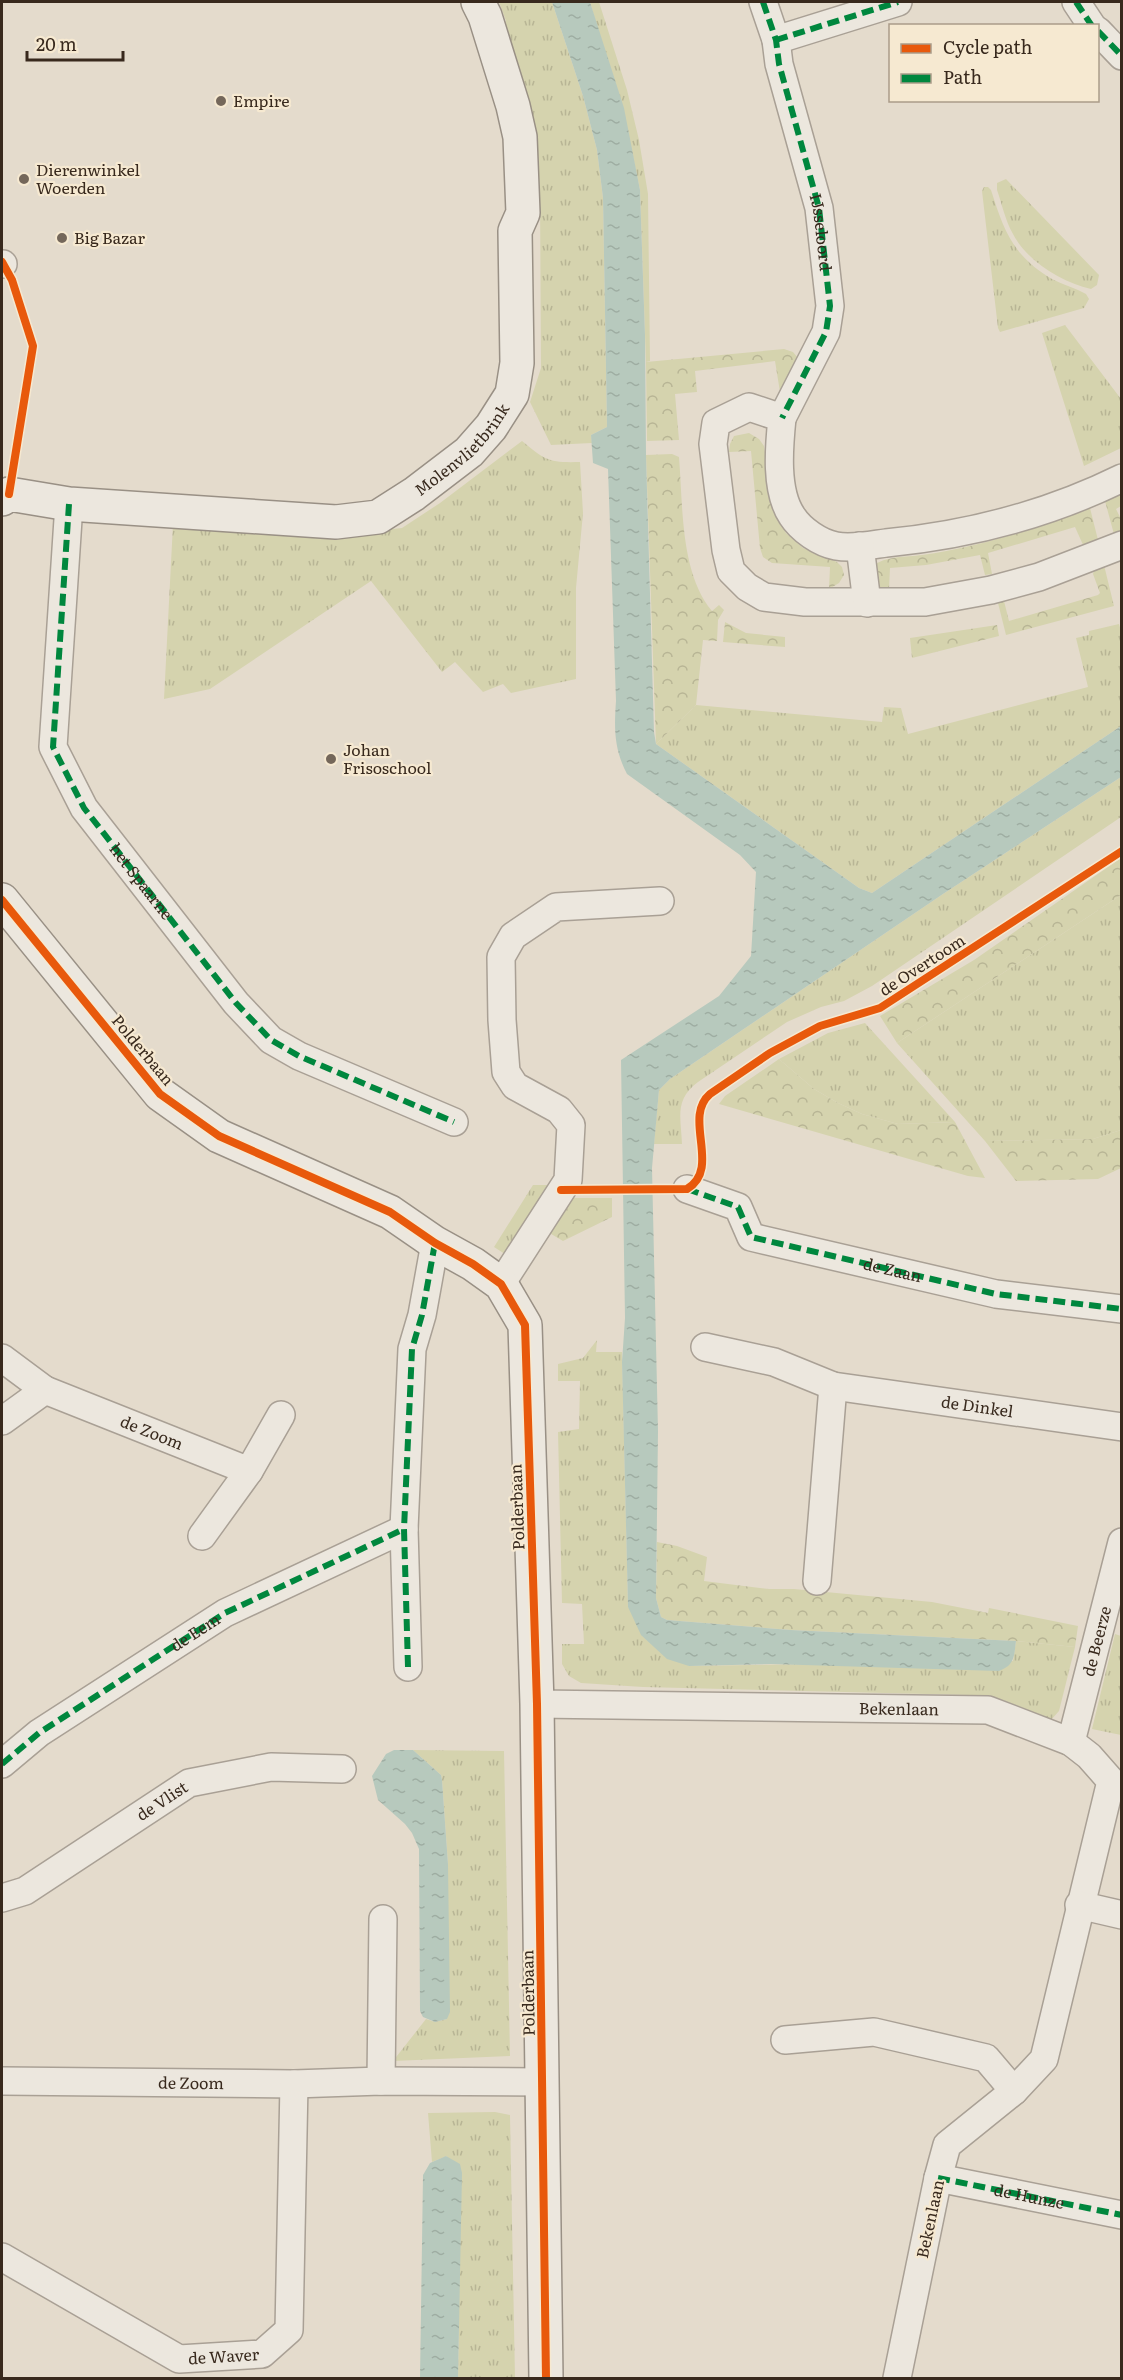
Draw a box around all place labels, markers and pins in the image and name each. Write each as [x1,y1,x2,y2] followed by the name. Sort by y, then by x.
[233,88,289,112] place label: Empire
[214,94,228,108] marker: Empire
[36,157,140,199] place label: Dierenwinkel Woerden
[17,172,31,186] marker: Dierenwinkel Woerden
[74,225,145,249] place label: Big Bazar
[55,231,69,245] marker: Big Bazar
[343,737,431,779] place label: Johan Frisoschool
[324,752,338,766] marker: Johan Frisoschool

